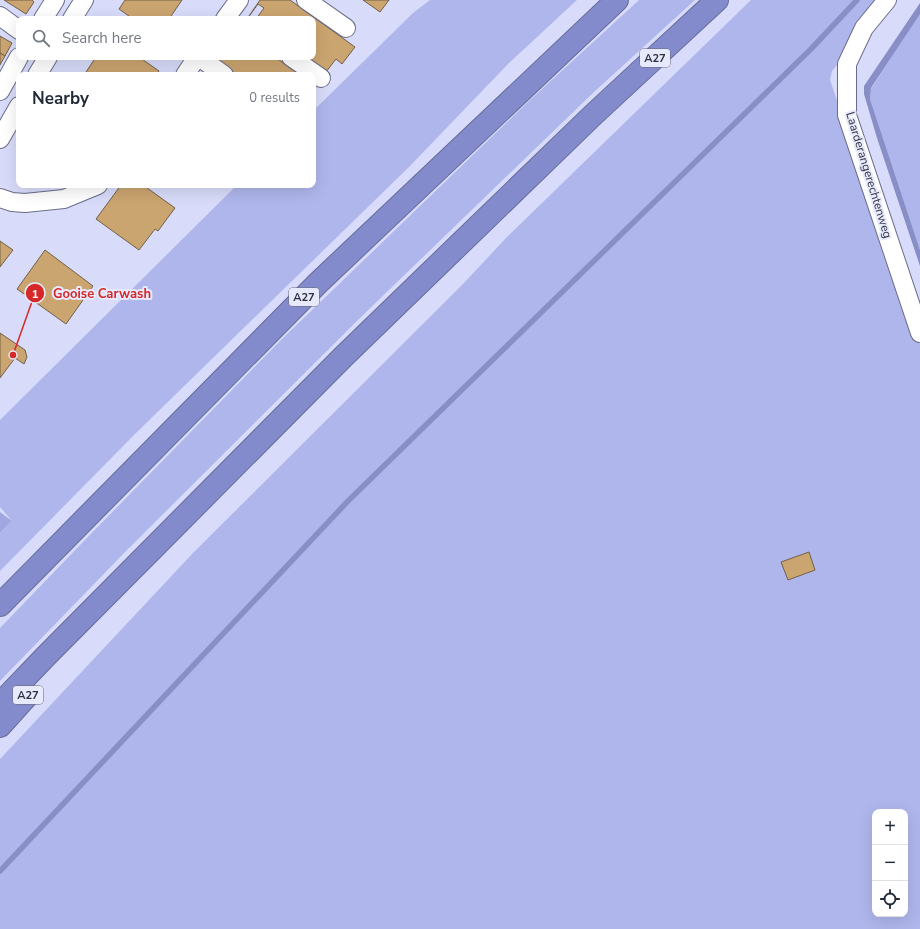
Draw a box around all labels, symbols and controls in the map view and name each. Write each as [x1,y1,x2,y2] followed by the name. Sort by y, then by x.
[16,16,316,60] search box
[30,27,52,49] icon: search
[62,28,142,48] text: Search here
[640,49,670,67] road number: A27
[32,87,89,110] text: Nearby
[249,89,300,107] text: 0 results
[842,110,896,240] street label: Laarderangerechtenweg
[25,281,159,306] callout: Gooise Carwash
[53,285,151,303] text: Gooise Carwash
[31,286,39,302] text: 1
[289,288,319,306] road number: A27
[13,686,43,704] road number: A27
[872,809,908,917] map controls
[872,809,908,845] button: +
[872,845,908,881] button: −
[872,881,908,917] button: locate

